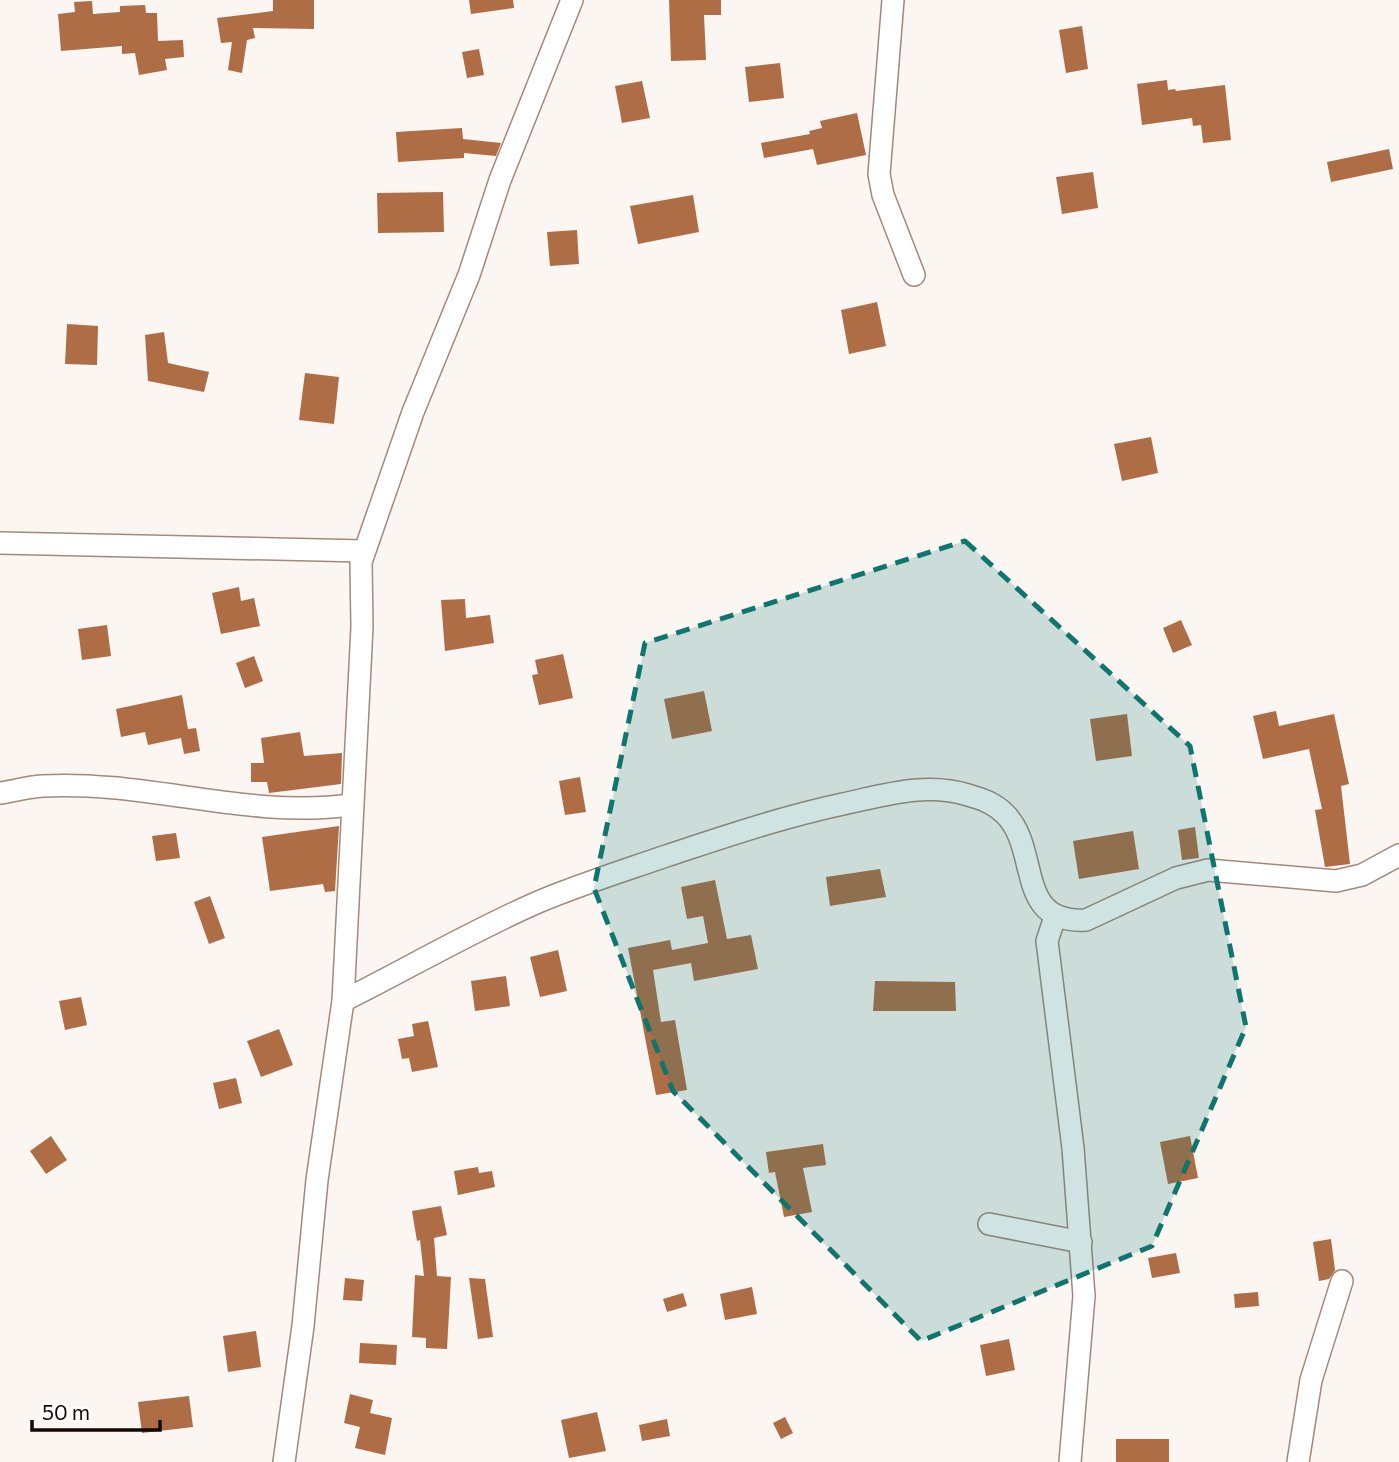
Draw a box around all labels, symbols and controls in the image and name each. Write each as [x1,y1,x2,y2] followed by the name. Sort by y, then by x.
[32,1388,159,1432] scale bar
[42,1399,90,1424] text: 50 m

